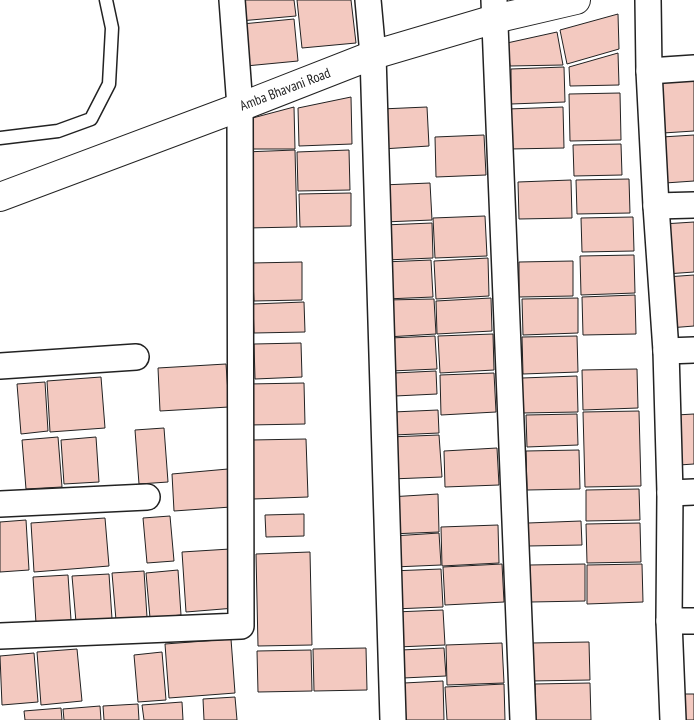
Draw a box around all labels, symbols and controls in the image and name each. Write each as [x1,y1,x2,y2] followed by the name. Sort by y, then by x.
[237,63,333,115] street label: Amba Bhavani Road

